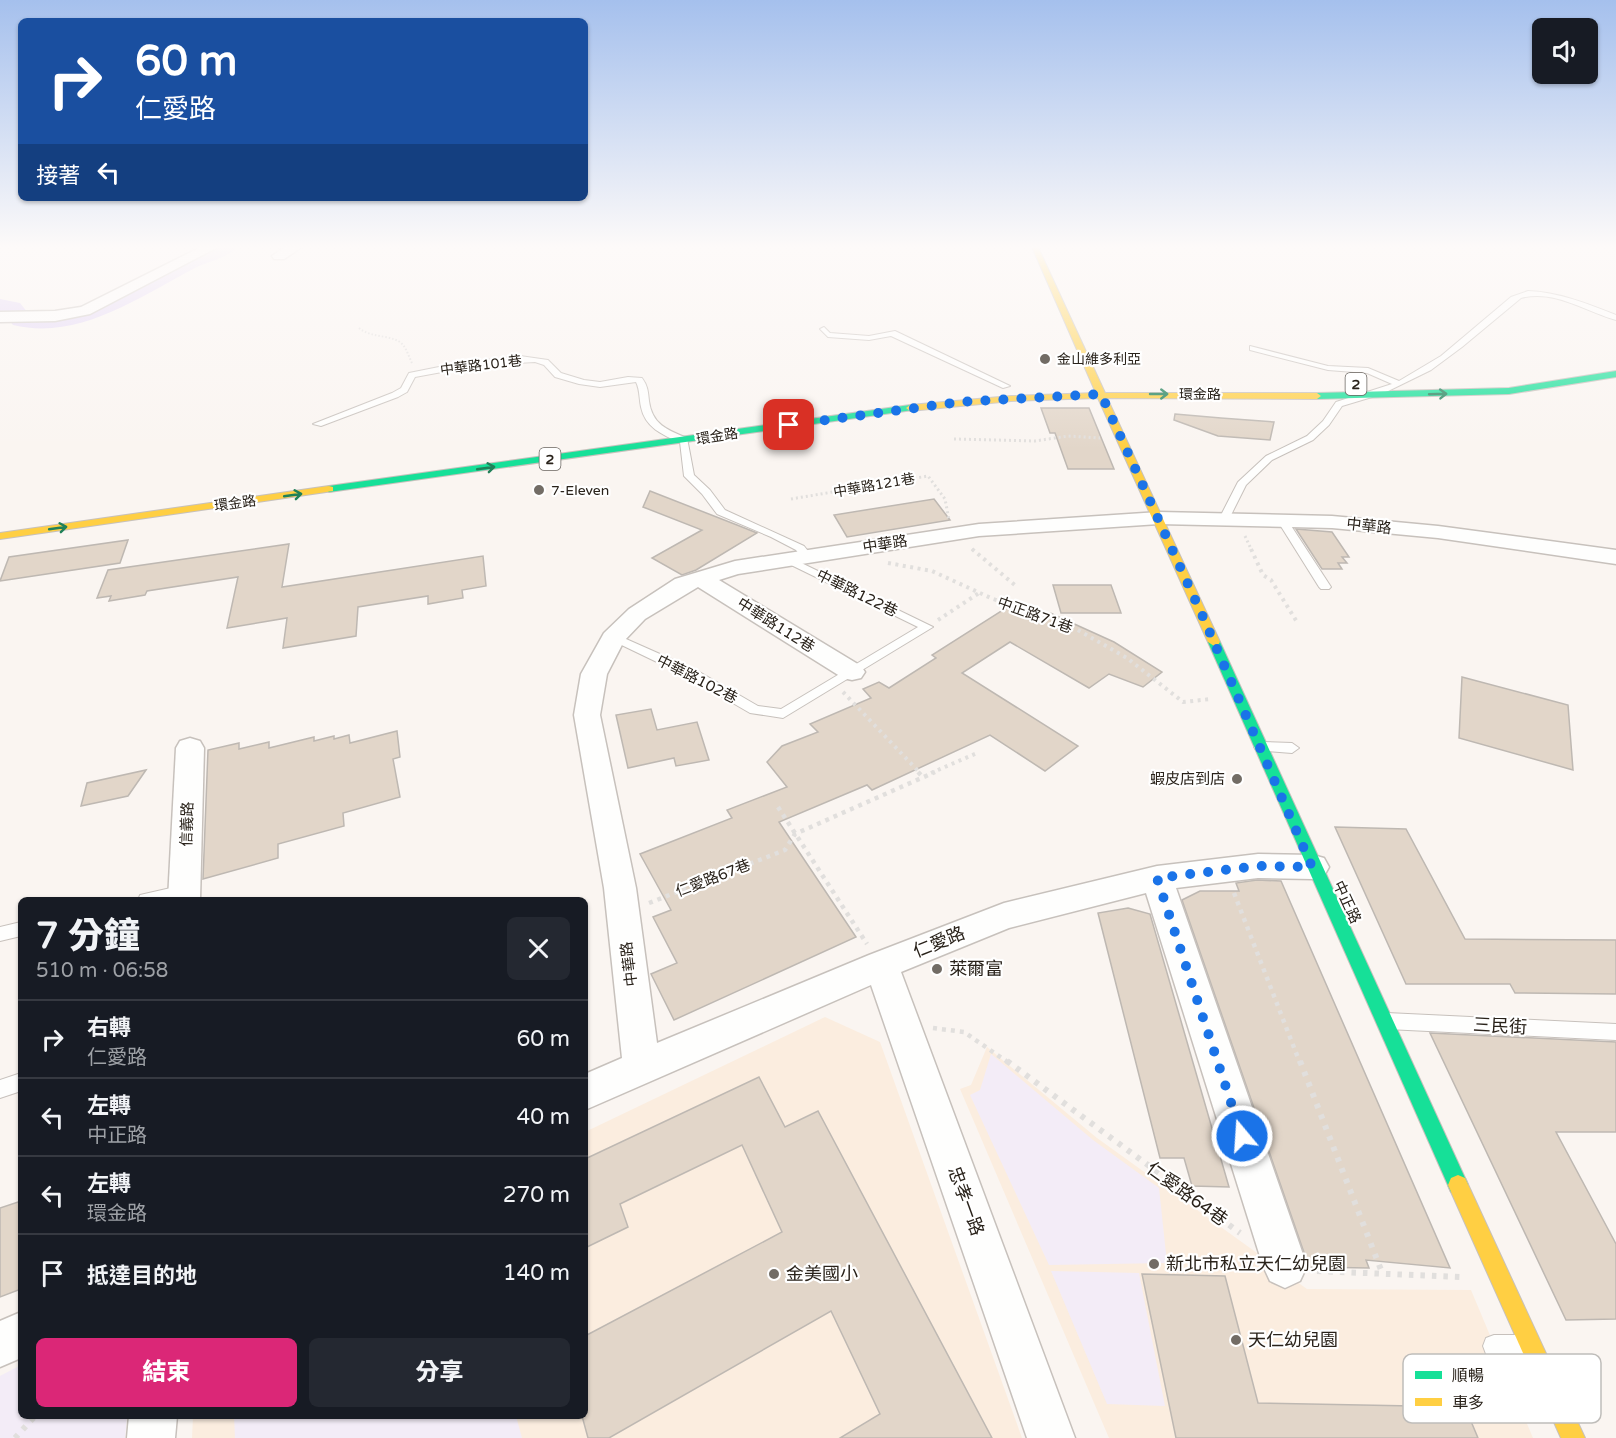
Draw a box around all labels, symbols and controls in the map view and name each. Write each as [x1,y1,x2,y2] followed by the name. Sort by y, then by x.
[1532,18,1598,84] map controls
[1532,18,1598,84] button: sound
[135,36,237,87] text: 60 m
[36,42,114,120] icon: right
[135,93,216,126] text: 仁愛路
[92,156,125,189] icon: left
[36,163,80,189] text: 接著
[1057,351,1141,368] place label: 金山維多利亞
[439,352,523,379] street label: 中華路101巷
[1038,352,1052,366] marker: 金山維多利亞
[1346,373,1366,395] road number: 2
[1179,386,1221,403] street label: 環金路
[1149,388,1169,400] one-way arrow
[1428,388,1448,399] one-way arrow
[763,399,814,450] pin
[772,408,805,441] icon: arrive
[695,425,739,448] street label: 環金路
[540,448,560,470] road number: 2
[475,463,495,474] one-way arrow
[832,470,916,501] street label: 中華路121巷
[551,482,609,499] place label: 7-Eleven
[532,483,546,497] marker: 7-Eleven
[282,490,302,501] one-way arrow
[213,492,257,515] street label: 環金路
[1346,515,1392,537] street label: 中華路
[48,523,67,534] one-way arrow
[861,532,909,556] street label: 中華路
[813,566,901,620] street label: 中華路122巷
[995,593,1075,637] street label: 中正路71巷
[734,594,818,656] street label: 中華路112巷
[654,651,740,707] street label: 中華路102巷
[1150,770,1225,788] place label: 蝦皮店到店
[1230,772,1244,786] marker: 蝦皮店到店
[177,801,197,847] street label: 信義路
[673,855,753,901] street label: 仁愛路67巷
[1329,878,1365,926] street label: 中正路
[36,915,140,958] text: 7 分鐘
[507,917,570,980] button: close
[910,922,968,962] street label: 仁愛路
[617,941,641,987] street label: 中華路
[949,958,1003,980] place label: 萊爾富
[36,959,168,983] text: 510 m · 06:58
[930,962,944,976] marker: 萊爾富
[1472,1014,1528,1038] street label: 三民街
[87,1015,131,1041] text: 右轉
[36,1023,69,1056] icon: right
[516,1026,570,1052] text: 60 m
[87,1046,147,1070] text: 仁愛路
[87,1093,131,1119] text: 左轉
[36,1101,69,1134] icon: left
[516,1104,570,1130] text: 40 m
[1210,1104,1274,1168] position arrow
[87,1124,147,1148] text: 中正路
[1142,1157,1232,1231] street label: 仁愛路64巷
[943,1163,989,1239] street label: 忠孝一路
[87,1171,131,1197] text: 左轉
[36,1179,69,1212] icon: left
[503,1182,570,1208] text: 270 m
[87,1202,147,1226] text: 環金路
[1166,1253,1346,1275] place label: 新北市私立天仁幼兒園
[36,1257,69,1290] icon: arrive
[1147,1257,1161,1271] marker: 新北市私立天仁幼兒園
[503,1260,570,1286] text: 140 m
[87,1263,197,1289] text: 抵達目的地
[786,1263,858,1285] place label: 金美國小
[767,1267,781,1281] marker: 金美國小
[1248,1329,1338,1351] place label: 天仁幼兒園
[1229,1333,1243,1347] marker: 天仁幼兒園
[36,1338,297,1407] button: 結束
[309,1338,570,1407] button: 分享
[1403,1354,1601,1423] legend
[1452,1366,1484,1386] text: 順暢
[1452,1393,1484,1413] text: 車多

